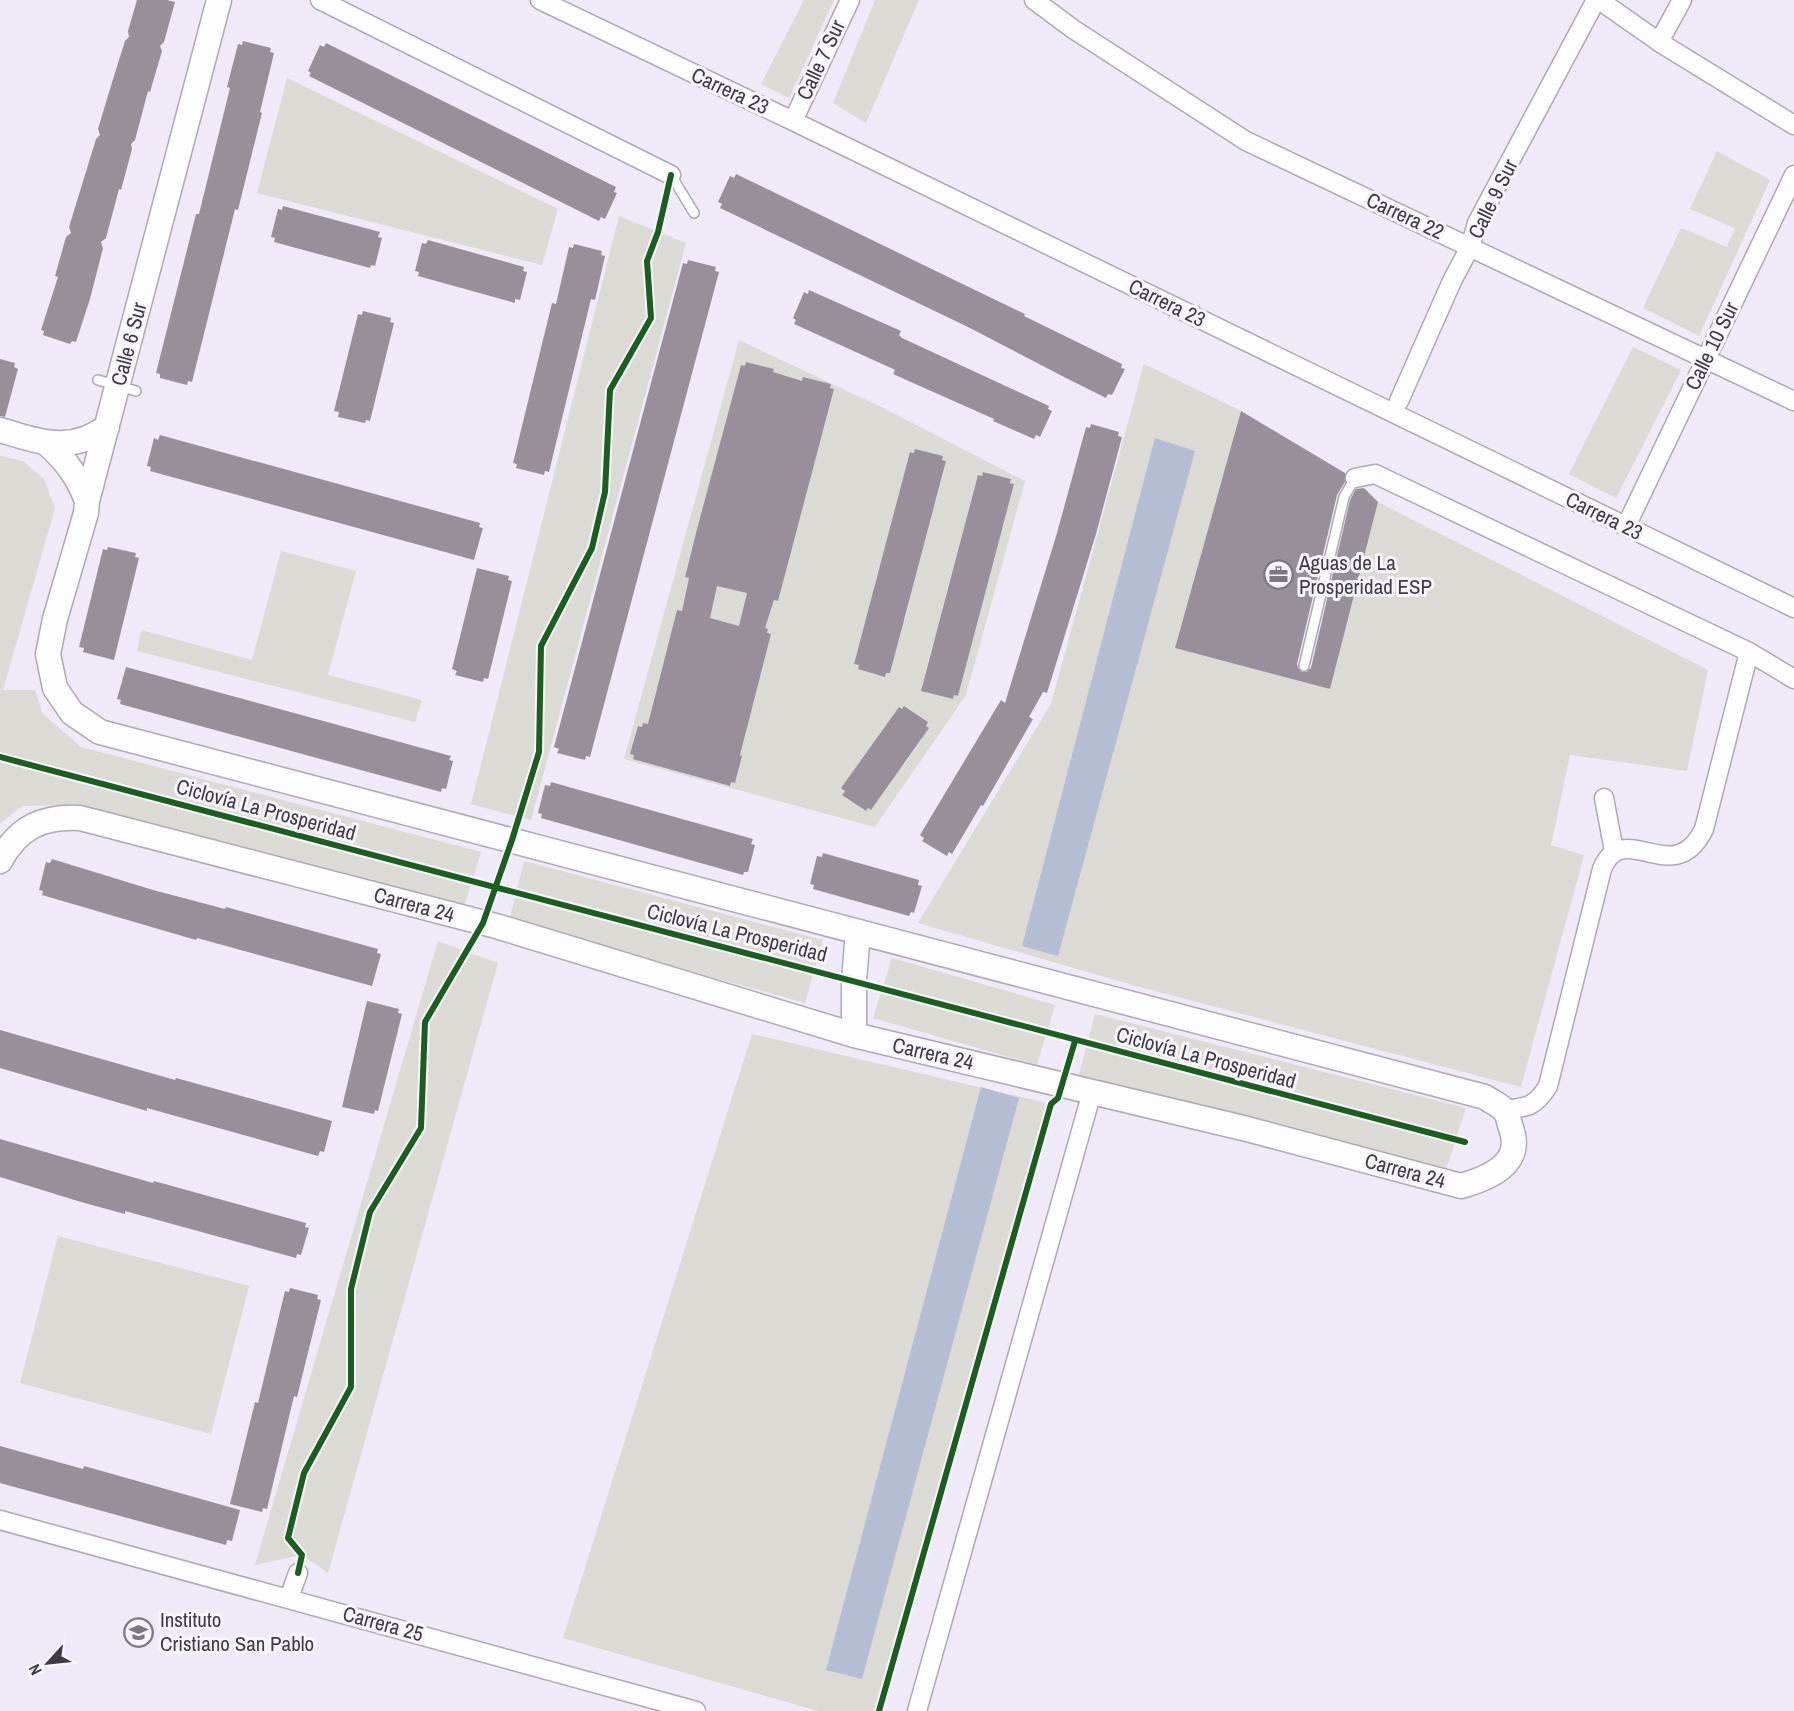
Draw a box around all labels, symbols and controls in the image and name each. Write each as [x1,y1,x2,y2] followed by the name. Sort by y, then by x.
[789,15,852,105] street label: Calle 7 Sur
[687,60,774,121] street label: Carrera 23
[1461,154,1524,243] street label: Calle 9 Sur
[1362,185,1449,246] street label: Carrera 22
[1124,271,1211,334] street label: Carrera 23
[1678,297,1745,395] street label: Calle 10 Sur
[103,299,154,389] street label: Calle 6 Sur
[1561,484,1648,547] street label: Carrera 23
[1298,548,1432,601] place label: Aguas de La Prosperidad ESP
[1262,559,1294,591] office icon: Aguas de La Prosperidad ESP
[173,772,359,847] street label: Ciclovía La Prosperidad
[371,880,458,929] street label: Carrera 24
[644,896,830,969] street label: Ciclovía La Prosperidad
[1113,1020,1299,1095] street label: Ciclovía La Prosperidad
[890,1030,977,1077] street label: Carrera 24
[1362,1146,1449,1195] street label: Carrera 24
[340,1599,427,1648] street label: Carrera 25
[160,1605,314,1658] place label: Instituto Cristiano San Pablo
[123,1616,155,1648] school or university icon: Instituto Cristiano San Pablo
[18,1633,78,1693] north arrow
[23,1661,47,1679] text: N

